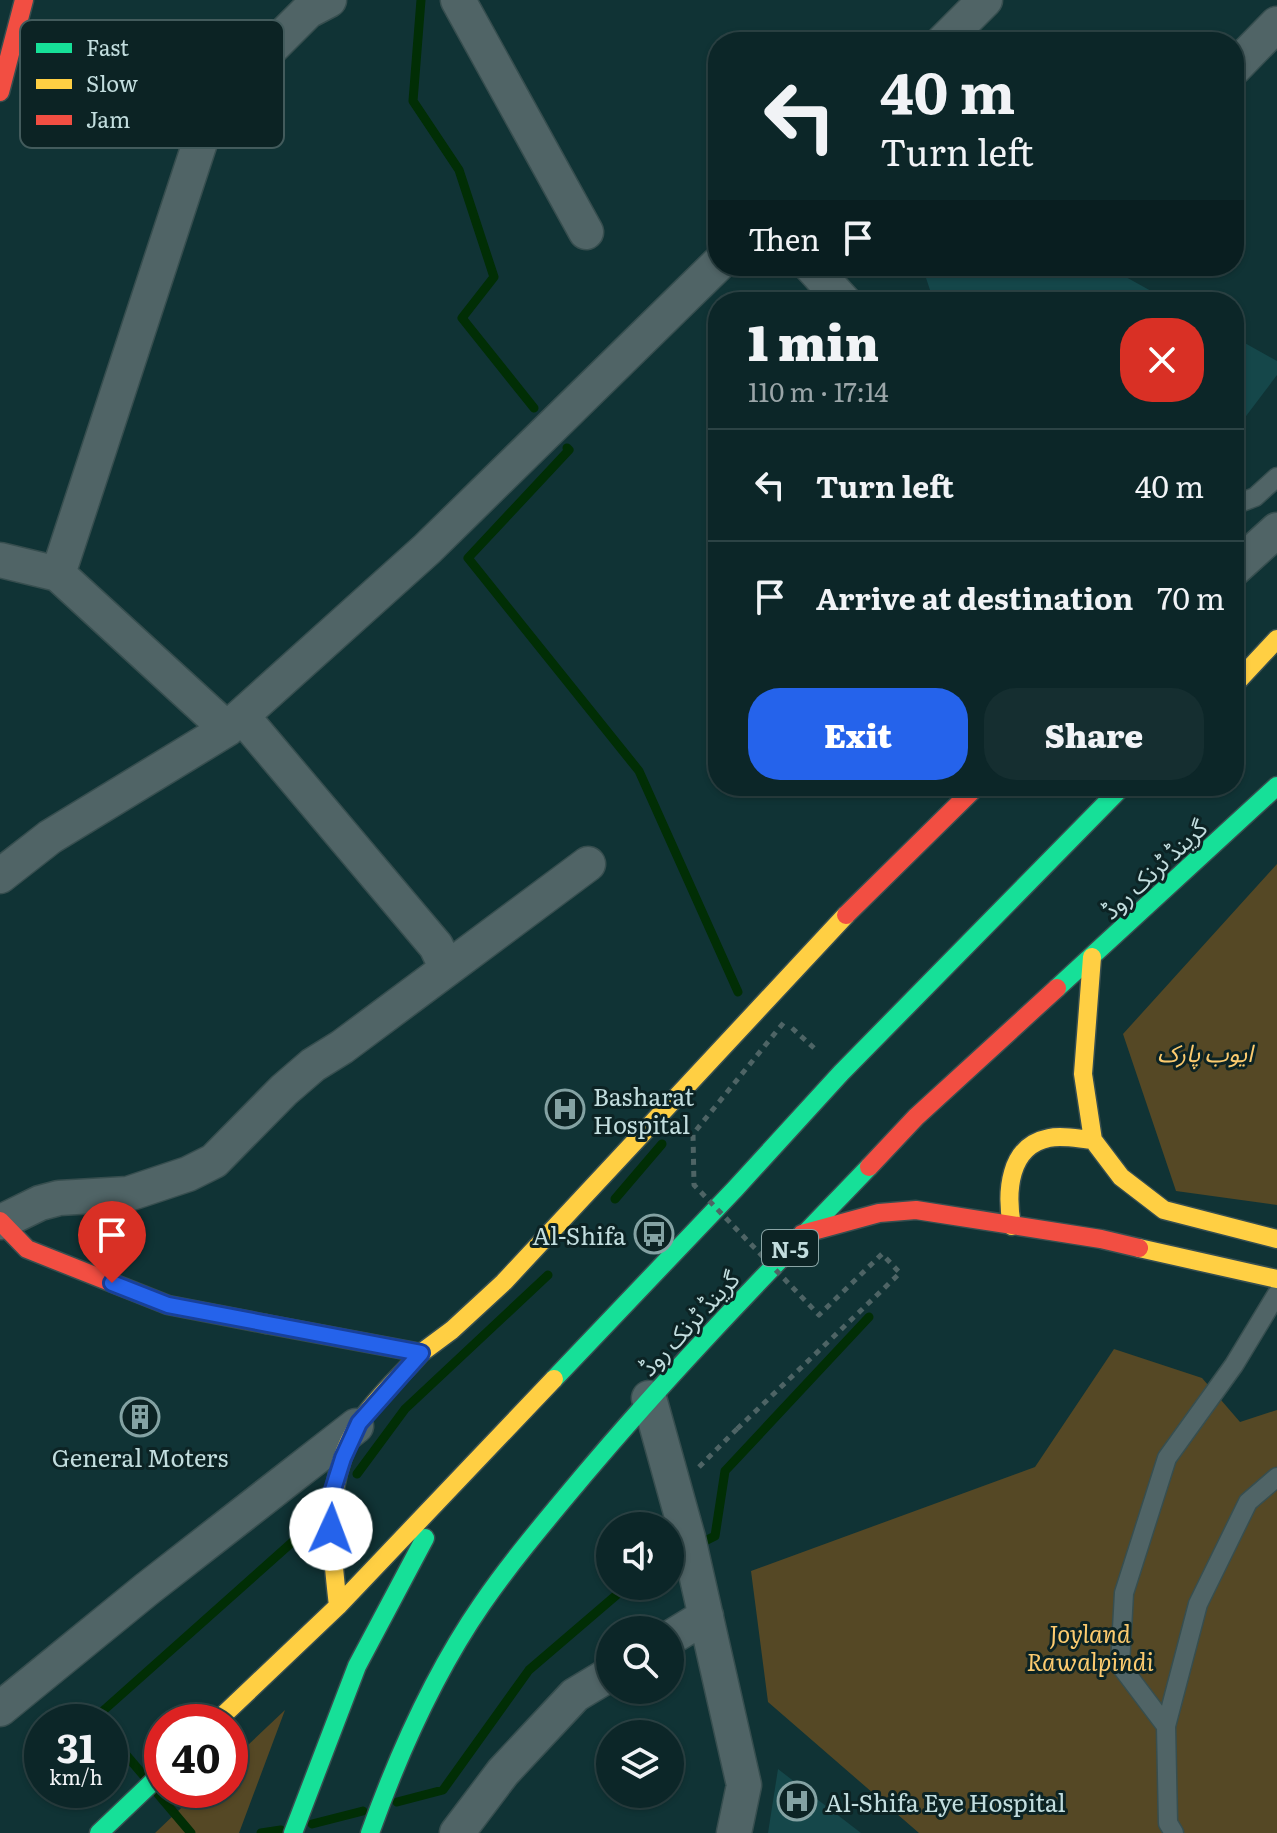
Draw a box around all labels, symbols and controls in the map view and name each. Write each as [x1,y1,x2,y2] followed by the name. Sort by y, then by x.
[20,20,284,148] legend
[86,30,129,63] text: Fast
[880,48,1015,131] text: 40 m
[748,64,852,168] icon: left
[86,66,138,99] text: Slow
[86,102,130,135] text: Jam
[880,124,1034,177] text: Turn left
[748,216,820,260] text: Then
[836,216,880,260] icon: arrive
[748,305,879,376] text: 1 min
[1120,318,1204,402] button: close
[748,371,889,410] text: 110 m · 17:14
[748,463,792,507] icon: left
[816,463,954,507] text: Turn left
[1135,463,1204,507] text: 40 m
[748,575,792,619] icon: arrive
[816,575,1133,619] text: Arrive at destination
[1157,575,1225,619] text: 70 m
[748,688,968,780] button: Exit
[984,688,1204,780] button: Share
[1092,809,1214,926] street label: گرینڈ ٹرنک روڈ
[1157,1034,1255,1070] park label: ایوب پارک
[593,1078,695,1141] place label: Basharat Hospital
[544,1088,586,1130] hospital icon: Basharat Hospital
[78,1201,146,1283] pin
[90,1213,134,1257] icon: arrive
[633,1213,675,1255] bus stop icon: Al-Shifa
[532,1217,626,1252] place label: Al-Shifa
[762,1230,818,1266] road number: N-5
[630,1261,747,1383] street label: گرینڈ ٹرنک روڈ
[119,1396,161,1438] building icon: General Moters
[52,1439,228,1474] place label: General Moters
[289,1487,373,1571] position arrow
[596,1512,684,1808] map controls
[596,1512,684,1600] button: sound
[1026,1615,1154,1678] park label: Joyland Rawalpindi
[596,1616,684,1704] button: search
[144,1704,248,1808] speed limit sign: 40
[57,1716,95,1775] text: 31
[596,1720,684,1808] button: layers
[49,1761,103,1791] text: km/h
[776,1780,818,1822] hospital icon: Al-Shifa Eye Hospital
[825,1784,1066,1819] place label: Al-Shifa Eye Hospital

